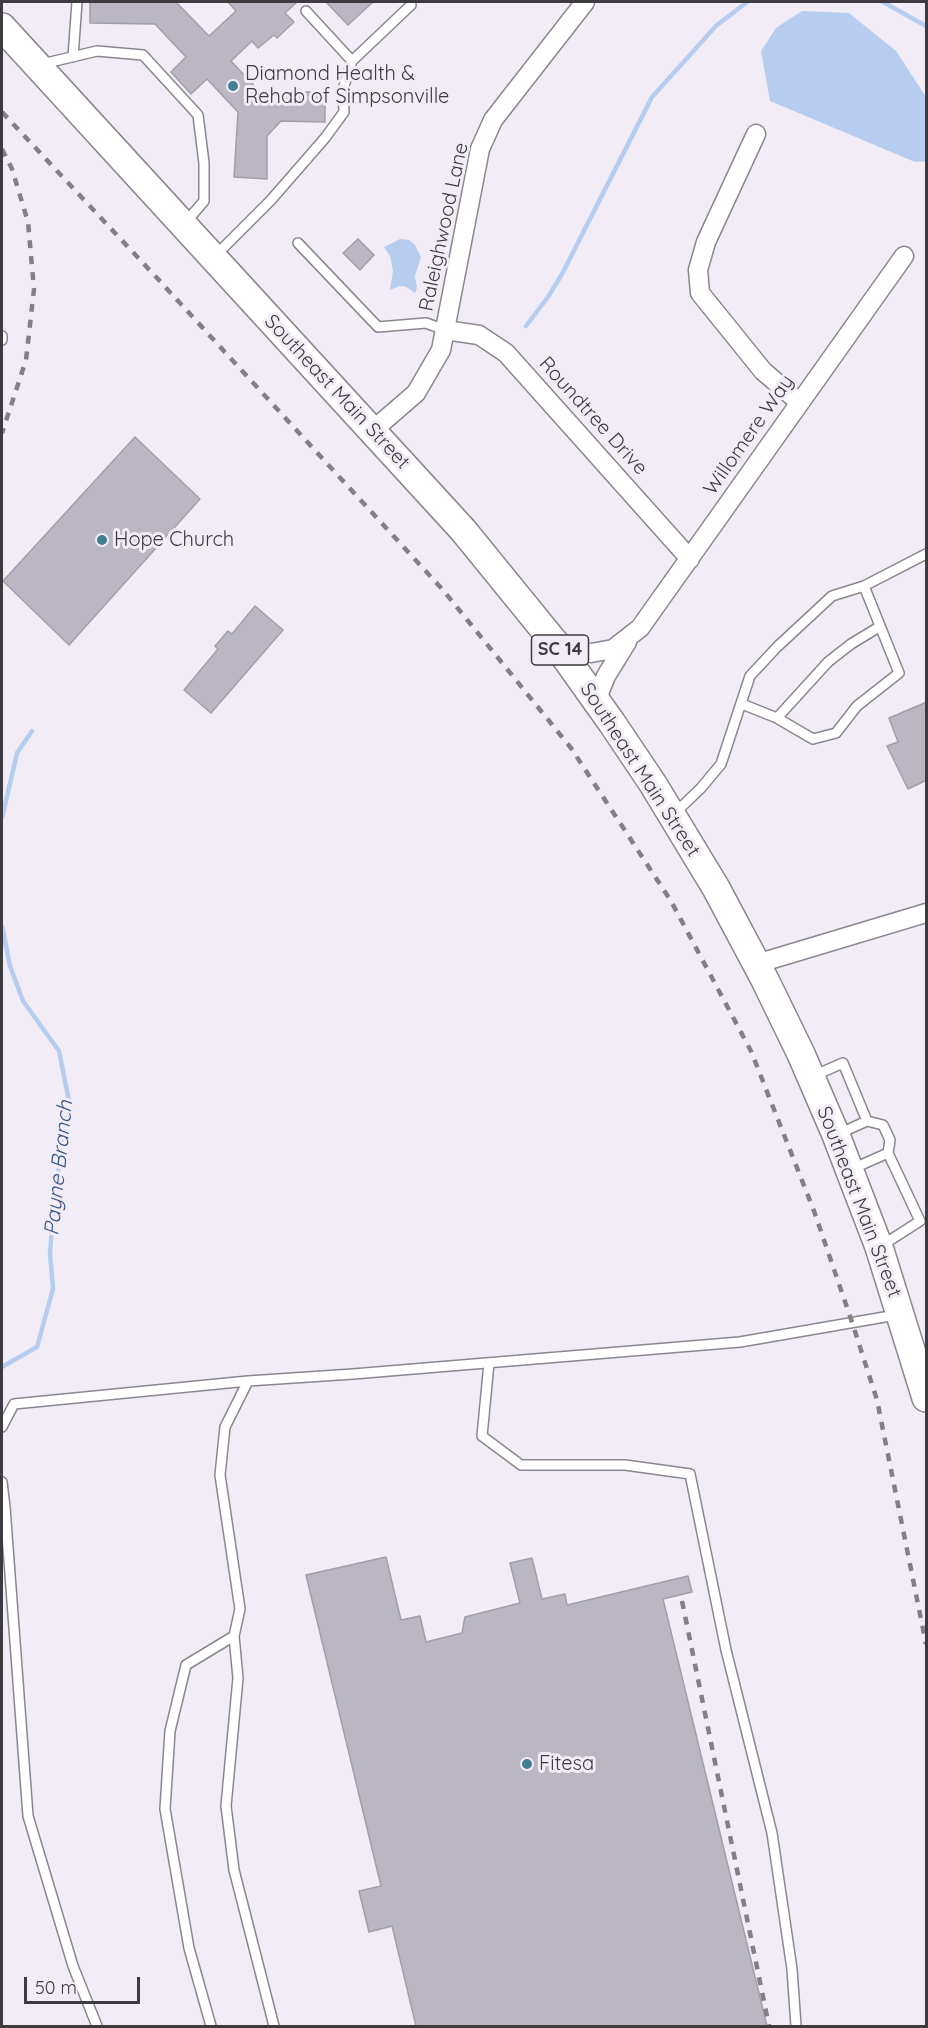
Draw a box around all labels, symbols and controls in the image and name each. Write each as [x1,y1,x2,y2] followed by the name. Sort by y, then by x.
[245,62,449,109] place label: Diamond Health & Rehab of Simpsonville
[226,79,240,93] marker: Diamond Health & Rehab of Simpsonville
[414,140,474,314] street label: Raleighwood Lane
[259,310,415,474] street label: Southeast Main Street
[534,352,652,480] street label: Roundtree Drive
[699,370,799,500] street label: Willomere Way
[114,528,234,552] place label: Hope Church
[95,533,109,547] marker: Hope Church
[532,635,588,665] road number: SC 14
[575,679,705,861] street label: Southeast Main Street
[39,1099,79,1237] water label: Payne Branch
[811,1103,907,1301] street label: Southeast Main Street
[539,1752,594,1776] place label: Fitesa
[520,1757,534,1771] marker: Fitesa
[27,1965,142,2003] scale bar
[35,1976,77,1999] text: 50 m

